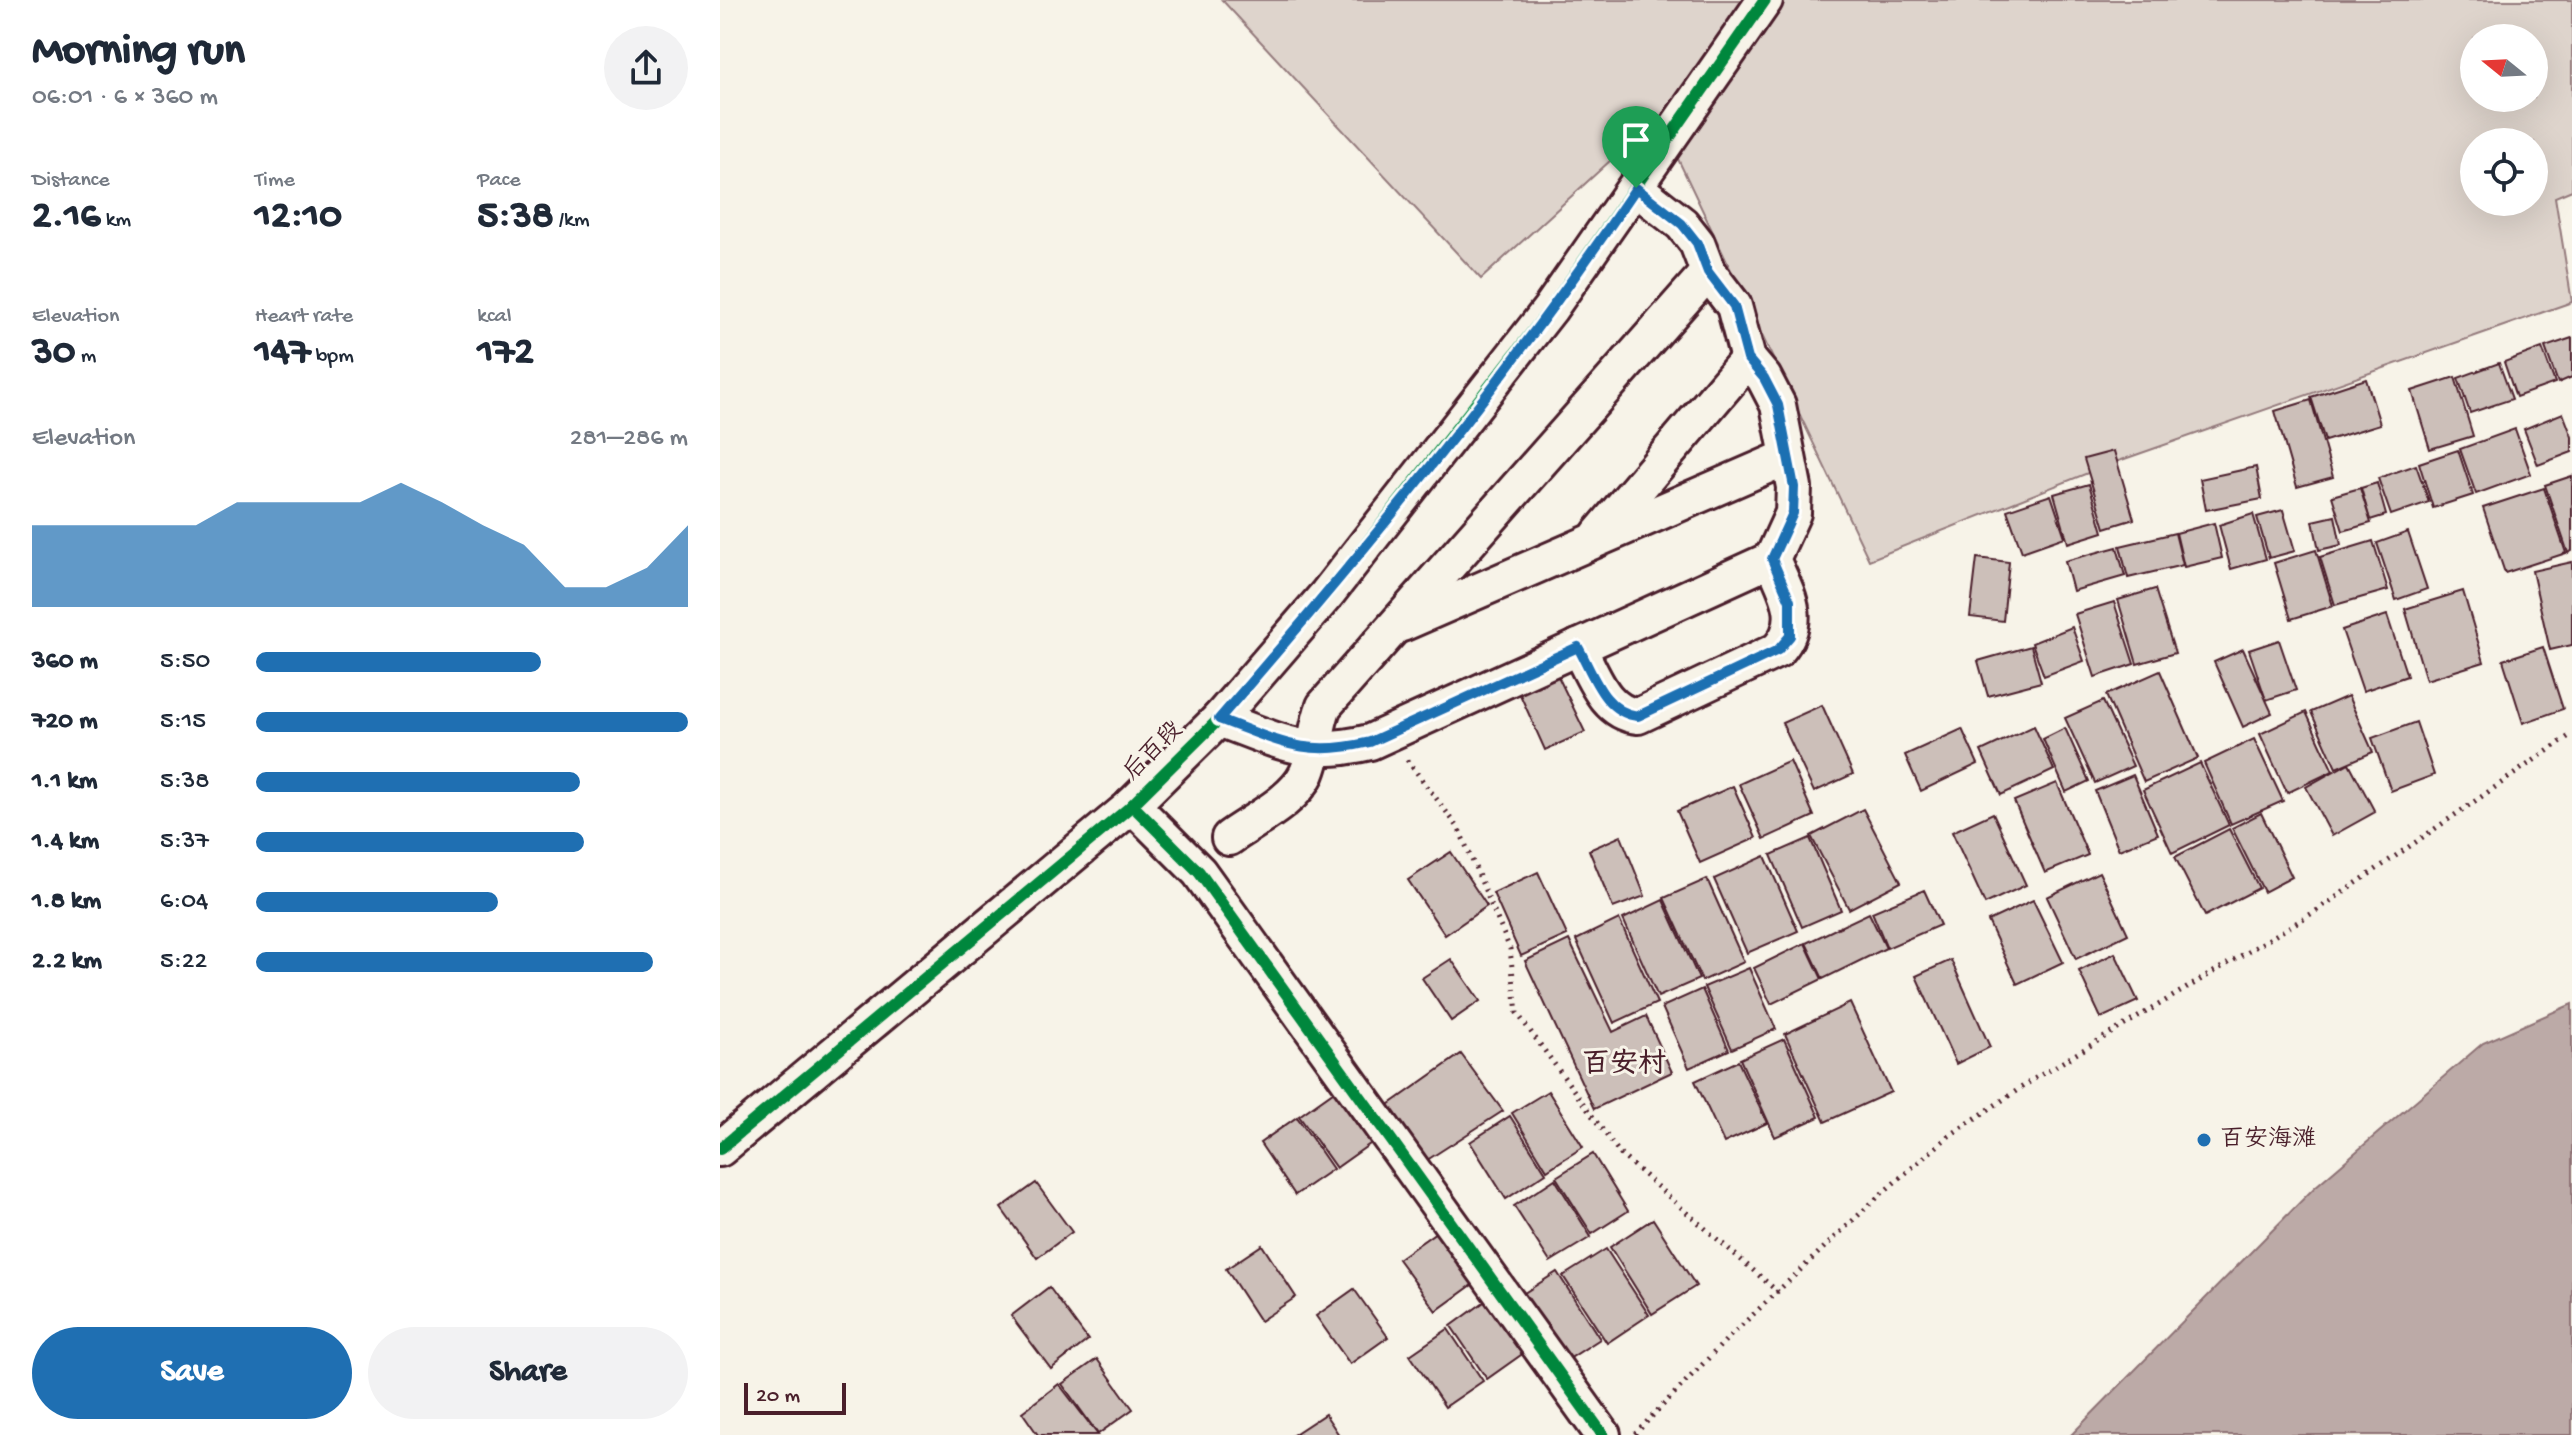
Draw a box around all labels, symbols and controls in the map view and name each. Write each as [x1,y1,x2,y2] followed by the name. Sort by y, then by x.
[2460,24,2548,112] north arrow
[2460,24,2548,216] map controls
[604,26,688,110] button: share
[32,27,245,79] text: Morning run
[32,83,218,114] text: 06:01 · 6 × 360 m
[1602,106,1670,188] pin
[1614,118,1658,162] icon: arrive
[2460,128,2548,216] button: locate
[32,168,110,194] text: Distance
[255,168,295,194] text: Time
[477,168,521,194] text: Pace
[32,194,101,241] text: 2.16
[255,194,342,241] text: 12:10
[477,194,554,241] text: 5:38
[101,208,131,234] text: km
[554,208,590,234] text: /km
[32,304,119,330] text: Elevation
[255,304,353,330] text: Heart rate
[477,304,512,330] text: kcal
[32,330,75,377] text: 30
[255,330,311,377] text: 147
[477,330,534,377] text: 172
[75,344,96,370] text: m
[311,344,354,370] text: bpm
[32,424,135,455] text: Elevation
[570,424,688,455] text: 281–286 m
[32,647,98,678] text: 360 m
[160,647,210,678] text: 5:50
[32,707,98,738] text: 720 m
[160,707,206,738] text: 5:15
[1118,716,1190,788] street label: 后百段
[32,767,97,798] text: 1.1 km
[160,767,210,798] text: 5:38
[32,827,99,858] text: 1.4 km
[160,827,209,858] text: 5:37
[32,887,101,918] text: 1.8 km
[160,887,208,918] text: 6:04
[32,947,102,978] text: 2.2 km
[160,947,207,978] text: 5:22
[1582,1048,1666,1082] district label: 百安村
[2220,1125,2316,1155] place label: 百安海滩
[2195,1131,2213,1149] marker: 百安海滩
[32,1327,352,1419] button: Save
[368,1327,688,1419] button: Share
[744,1379,846,1415] scale bar
[756,1384,800,1410] text: 20 m

